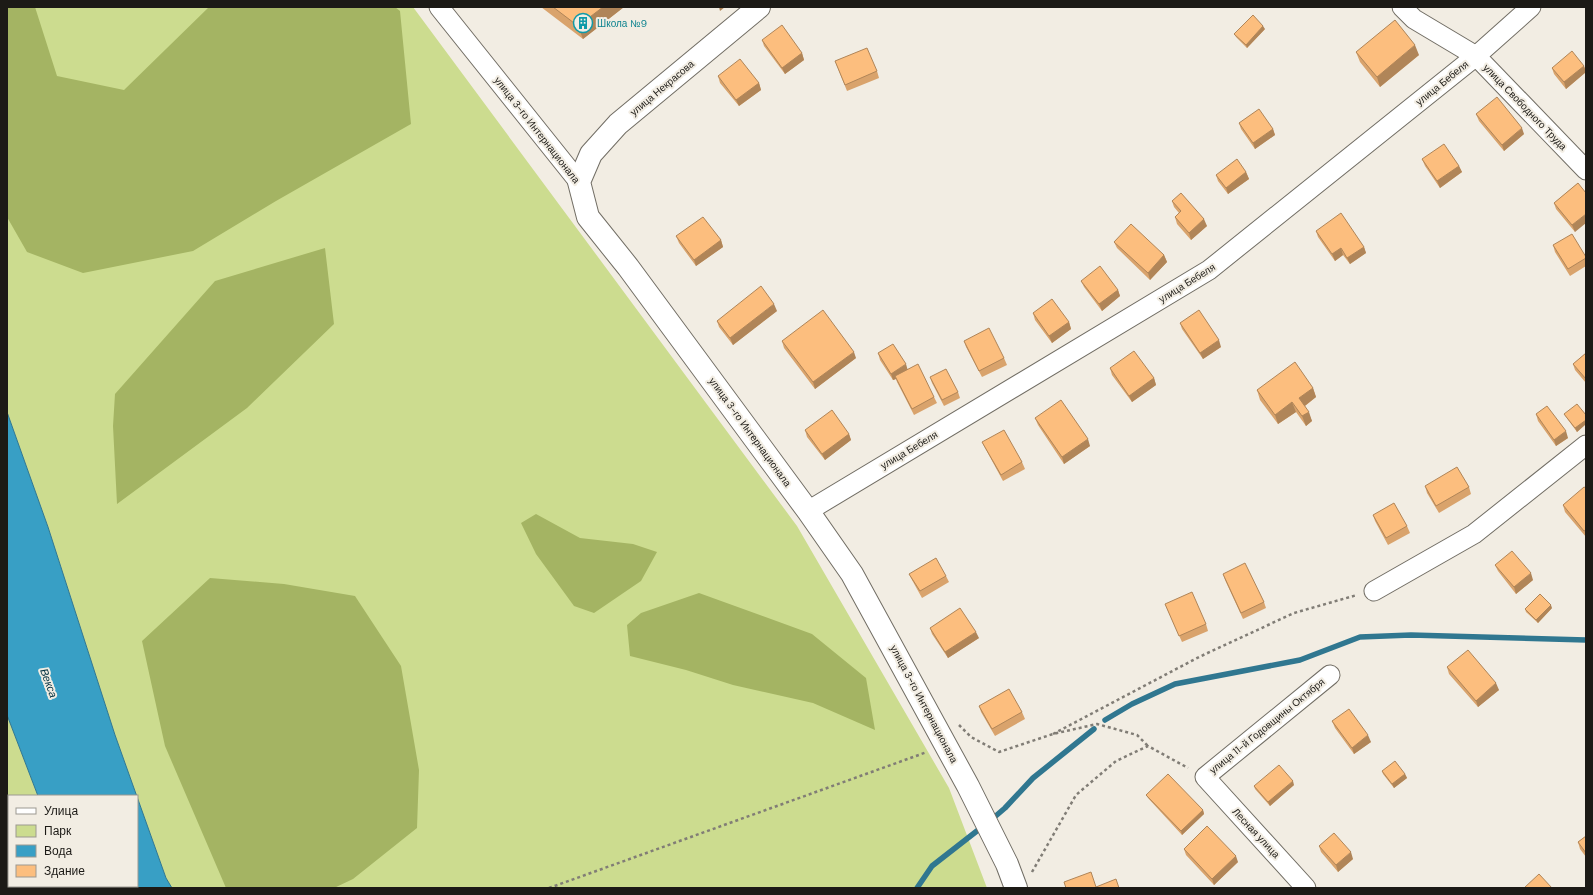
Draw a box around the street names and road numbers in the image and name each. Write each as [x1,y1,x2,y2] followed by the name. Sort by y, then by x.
[627,57,697,119] street label: улица Некрасова
[1413,58,1471,108] street label: улица Бебеля
[1480,61,1570,153] street label: улица Свободного Труда
[491,74,583,186] street label: улица 3-го Интернационала
[1156,260,1218,306] street label: улица Бебеля
[706,375,794,490] street label: улица 3-го Интернационала
[878,428,940,472] street label: улица Бебеля
[887,643,961,766] street label: улица 3-го Интернационала
[1207,675,1327,777] street label: улица 11-й Годовщины Октября
[1229,805,1283,861] street label: Лесная улица

